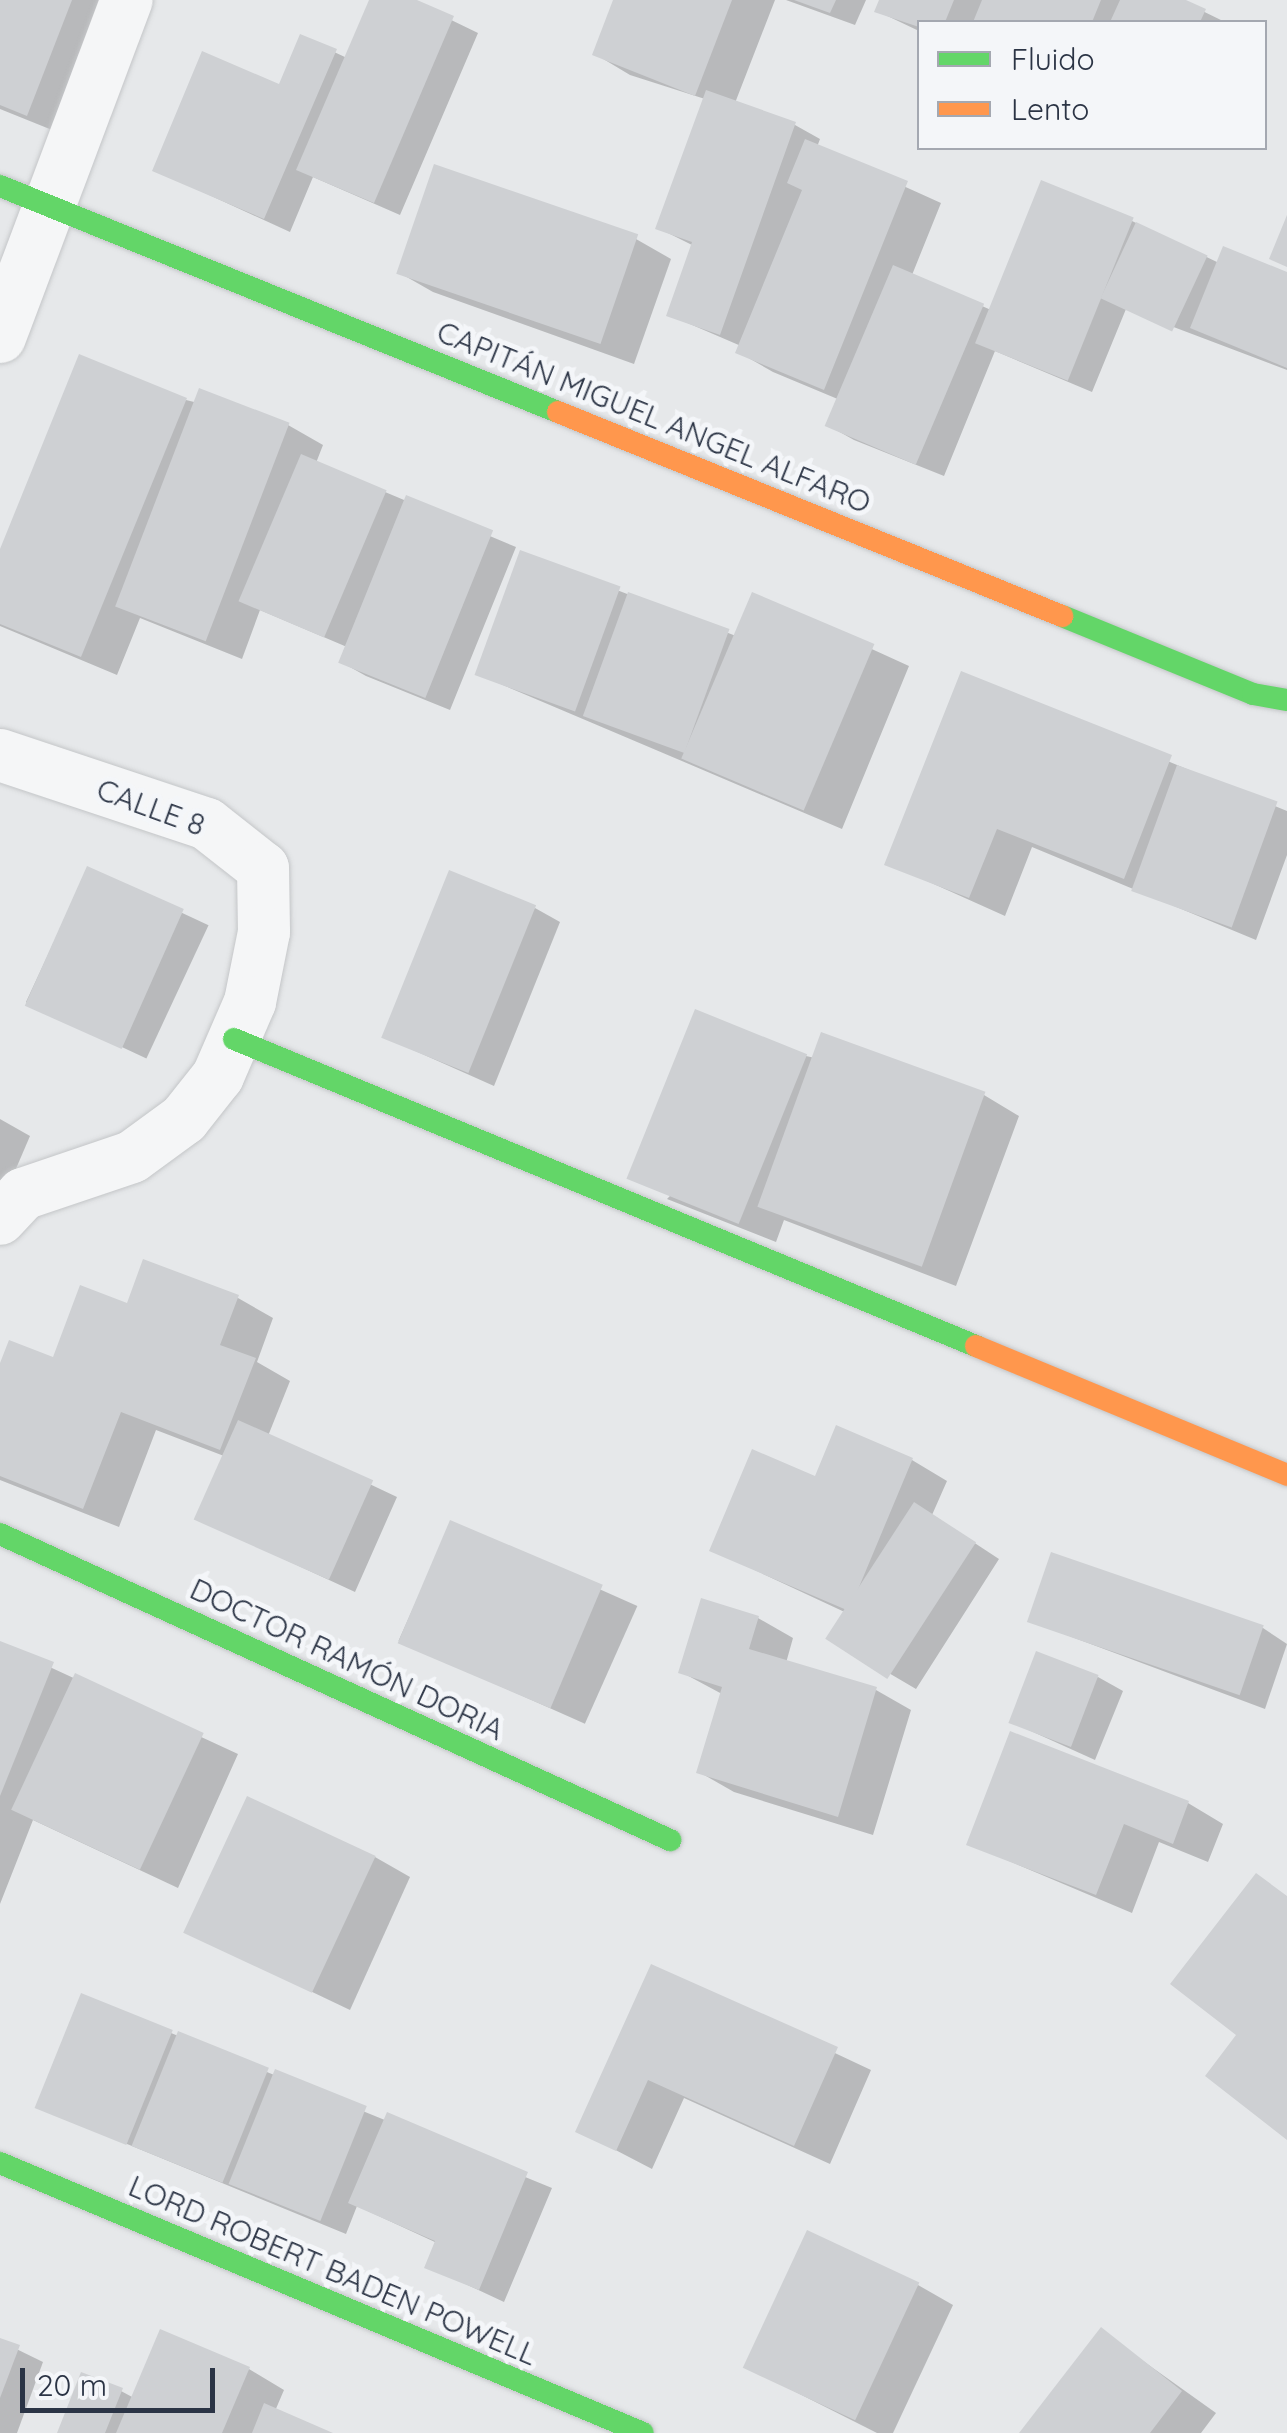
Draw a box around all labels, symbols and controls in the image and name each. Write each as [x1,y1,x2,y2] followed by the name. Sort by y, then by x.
[917,20,1267,150] legend
[1011,40,1095,78] text: Fluido
[1011,90,1089,128] text: Lento
[432,313,876,521] street label: CAPITÁN MIGUEL ANGEL ALFARO
[92,771,210,843] street label: CALLE 8
[184,1570,510,1748] street label: DOCTOR RAMÓN DORIA
[123,2167,543,2373] street label: LORD ROBERT BADEN POWELL
[25,2348,220,2410] scale bar
[37,2366,107,2404] text: 20 m

